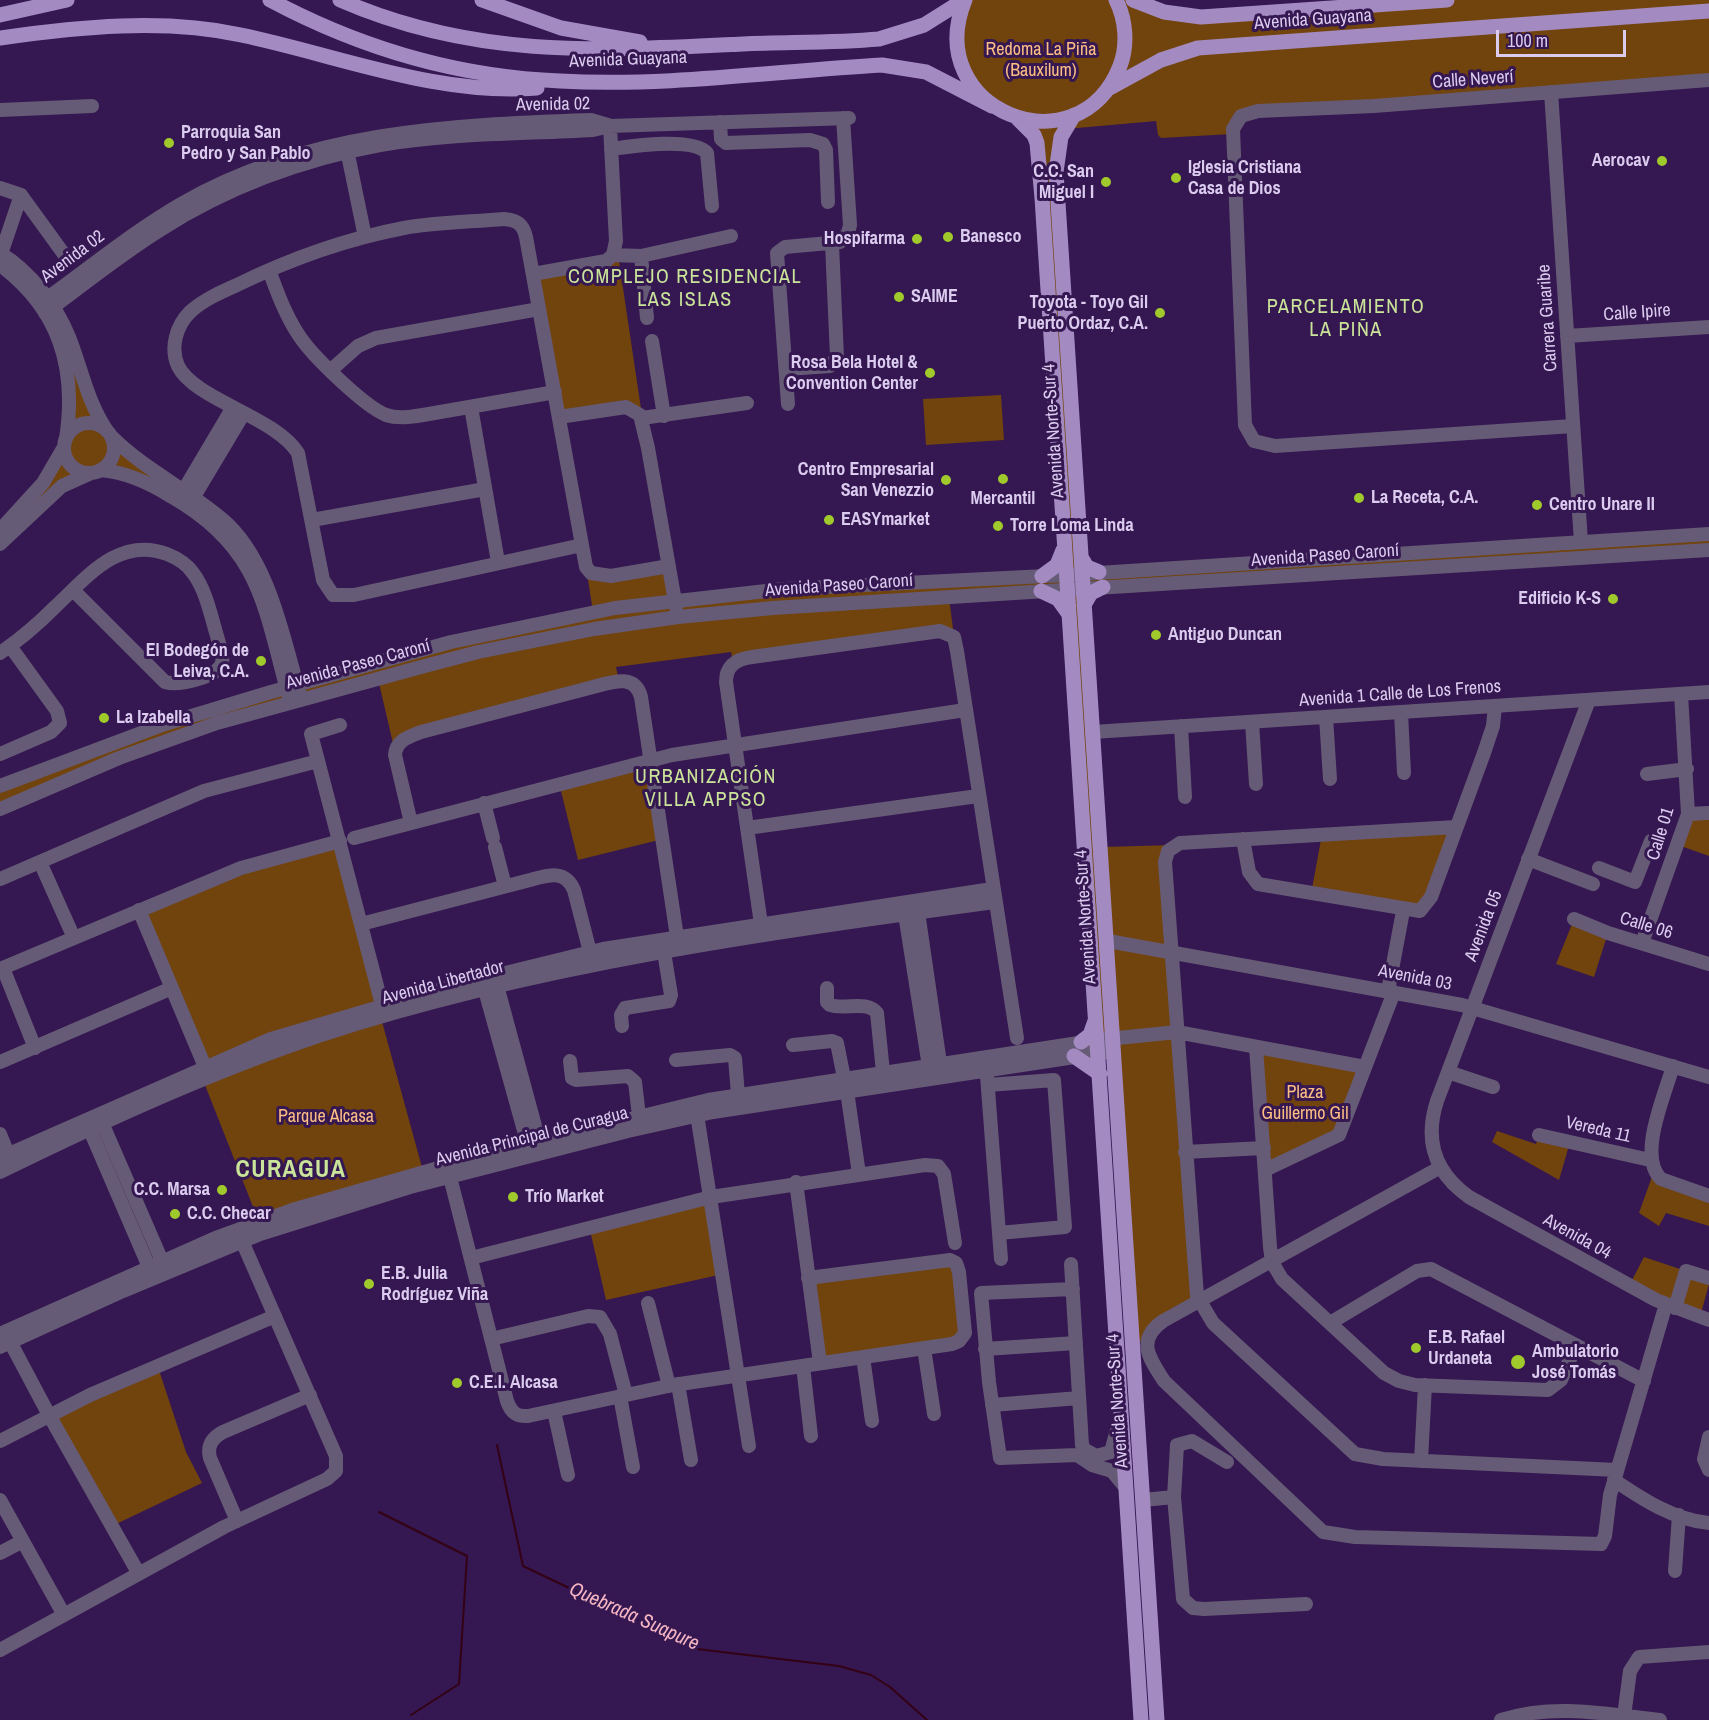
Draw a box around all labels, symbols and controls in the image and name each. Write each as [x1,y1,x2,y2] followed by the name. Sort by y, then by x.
[1253,5,1373,35] street label: Avenida Guayana
[1499,18,1630,56] scale bar
[1507,28,1548,53] text: 100 m
[986,39,1096,82] park label: Redoma La Piña (Bauxilum)
[569,47,687,73] street label: Avenida Guayana
[1432,66,1514,94] street label: Calle Neverí
[516,94,590,116] street label: Avenida 02
[181,122,311,164] place label: Parroquia San Pedro y San Pablo
[162,136,176,150] marker: Parroquia San Pedro y San Pablo
[1592,150,1650,172] place label: Aerocav
[1655,154,1669,168] marker: Aerocav
[1188,157,1301,200] place label: Iglesia Cristiana Casa de Dios
[1033,161,1094,204] place label: C.C. San Miguel I
[1169,171,1183,185] marker: Iglesia Cristiana Casa de Dios
[1099,175,1113,189] marker: C.C. San Miguel I
[37,226,109,288] street label: Avenida 02
[960,226,1022,248] place label: Banesco
[824,228,905,250] place label: Hospifarma
[941,230,955,244] marker: Banesco
[910,232,924,246] marker: Hospifarma
[1533,264,1563,372] street label: Carrera Guaribe
[568,266,802,313] district label: COMPLEJO RESIDENCIAL LAS ISLAS
[911,286,958,308] place label: SAIME
[892,290,906,304] marker: SAIME
[1018,292,1148,334] place label: Toyota - Toyo Gil Puerto Ordaz, C.A.
[1267,296,1425,343] district label: PARCELAMIENTO LA PIÑA
[1603,300,1671,326] street label: Calle Ipire
[1153,306,1167,320] marker: Toyota - Toyo Gil Puerto Ordaz, C.A.
[786,352,918,394] place label: Rosa Bela Hotel & Convention Center
[1039,363,1069,499] street label: Avenida Norte-Sur 4
[923,366,937,380] marker: Rosa Bela Hotel & Convention Center
[798,459,934,502] place label: Centro Empresarial San Venezzio
[996,472,1010,486] marker: Mercantil
[939,473,953,487] marker: Centro Empresarial San Venezzio
[1371,487,1478,509] place label: La Receta, C.A.
[971,488,1035,510] place label: Mercantil
[1352,491,1366,505] marker: La Receta, C.A.
[1549,494,1655,516] place label: Centro Unare II
[1530,498,1544,512] marker: Centro Unare II
[841,509,930,531] place label: EASYmarket
[822,513,836,527] marker: EASYmarket
[1010,515,1134,537] place label: Torre Loma Linda
[991,519,1005,533] marker: Torre Loma Linda
[1250,540,1400,572] street label: Avenida Paseo Caroní
[764,570,914,602] street label: Avenida Paseo Caroní
[1518,588,1601,610] place label: Edificio K-S
[1606,592,1620,606] marker: Edificio K-S
[1168,624,1282,646] place label: Antiguo Duncan
[1149,628,1163,642] marker: Antiguo Duncan
[284,635,432,695] street label: Avenida Paseo Caroní
[146,640,249,682] place label: El Bodegón de Leiva, C.A.
[254,654,268,668] marker: El Bodegón de Leiva, C.A.
[1298,676,1502,712] street label: Avenida 1 Calle de Los Frenos
[116,707,191,729] place label: La Izabella
[97,711,111,725] marker: La Izabella
[635,766,777,813] district label: URBANIZACIÓN VILLA APPSO
[1643,805,1679,863] street label: Calle 01
[1071,849,1101,985] street label: Avenida Norte-Sur 4
[1461,887,1507,965] street label: Avenida 05
[1617,908,1675,944] street label: Calle 06
[380,956,506,1010] street label: Avenida Libertador
[1376,960,1454,996] street label: Avenida 03
[1262,1082,1348,1124] park label: Plaza Guillermo Gil
[434,1103,630,1171] street label: Avenida Principal de Curagua
[278,1106,374,1128] park label: Parque Alcasa
[1563,1112,1633,1148] street label: Vereda 11
[235,1157,347,1185] district label: CURAGUA
[134,1179,210,1201] place label: C.C. Marsa
[215,1183,229,1197] marker: C.C. Marsa
[525,1186,604,1208] place label: Trío Market
[506,1190,520,1204] marker: Trío Market
[187,1203,271,1225] place label: C.C. Checar
[168,1207,182,1221] marker: C.C. Checar
[1539,1210,1615,1264] street label: Avenida 04
[381,1263,488,1306] place label: E.B. Julia Rodríguez Viña
[362,1277,376,1291] marker: E.B. Julia Rodríguez Viña
[1428,1327,1505,1370] place label: E.B. Rafael Urdaneta
[1103,1333,1133,1469] street label: Avenida Norte-Sur 4
[1409,1341,1423,1355] marker: E.B. Rafael Urdaneta
[1532,1341,1619,1384] place label: Ambulatorio José Tomás
[1509,1353,1527,1371] marker: Ambulatorio José Tomás
[469,1372,558,1394] place label: C.E.I. Alcasa
[450,1376,464,1390] marker: C.E.I. Alcasa
[565,1578,703,1656] water label: Quebrada Suapure

